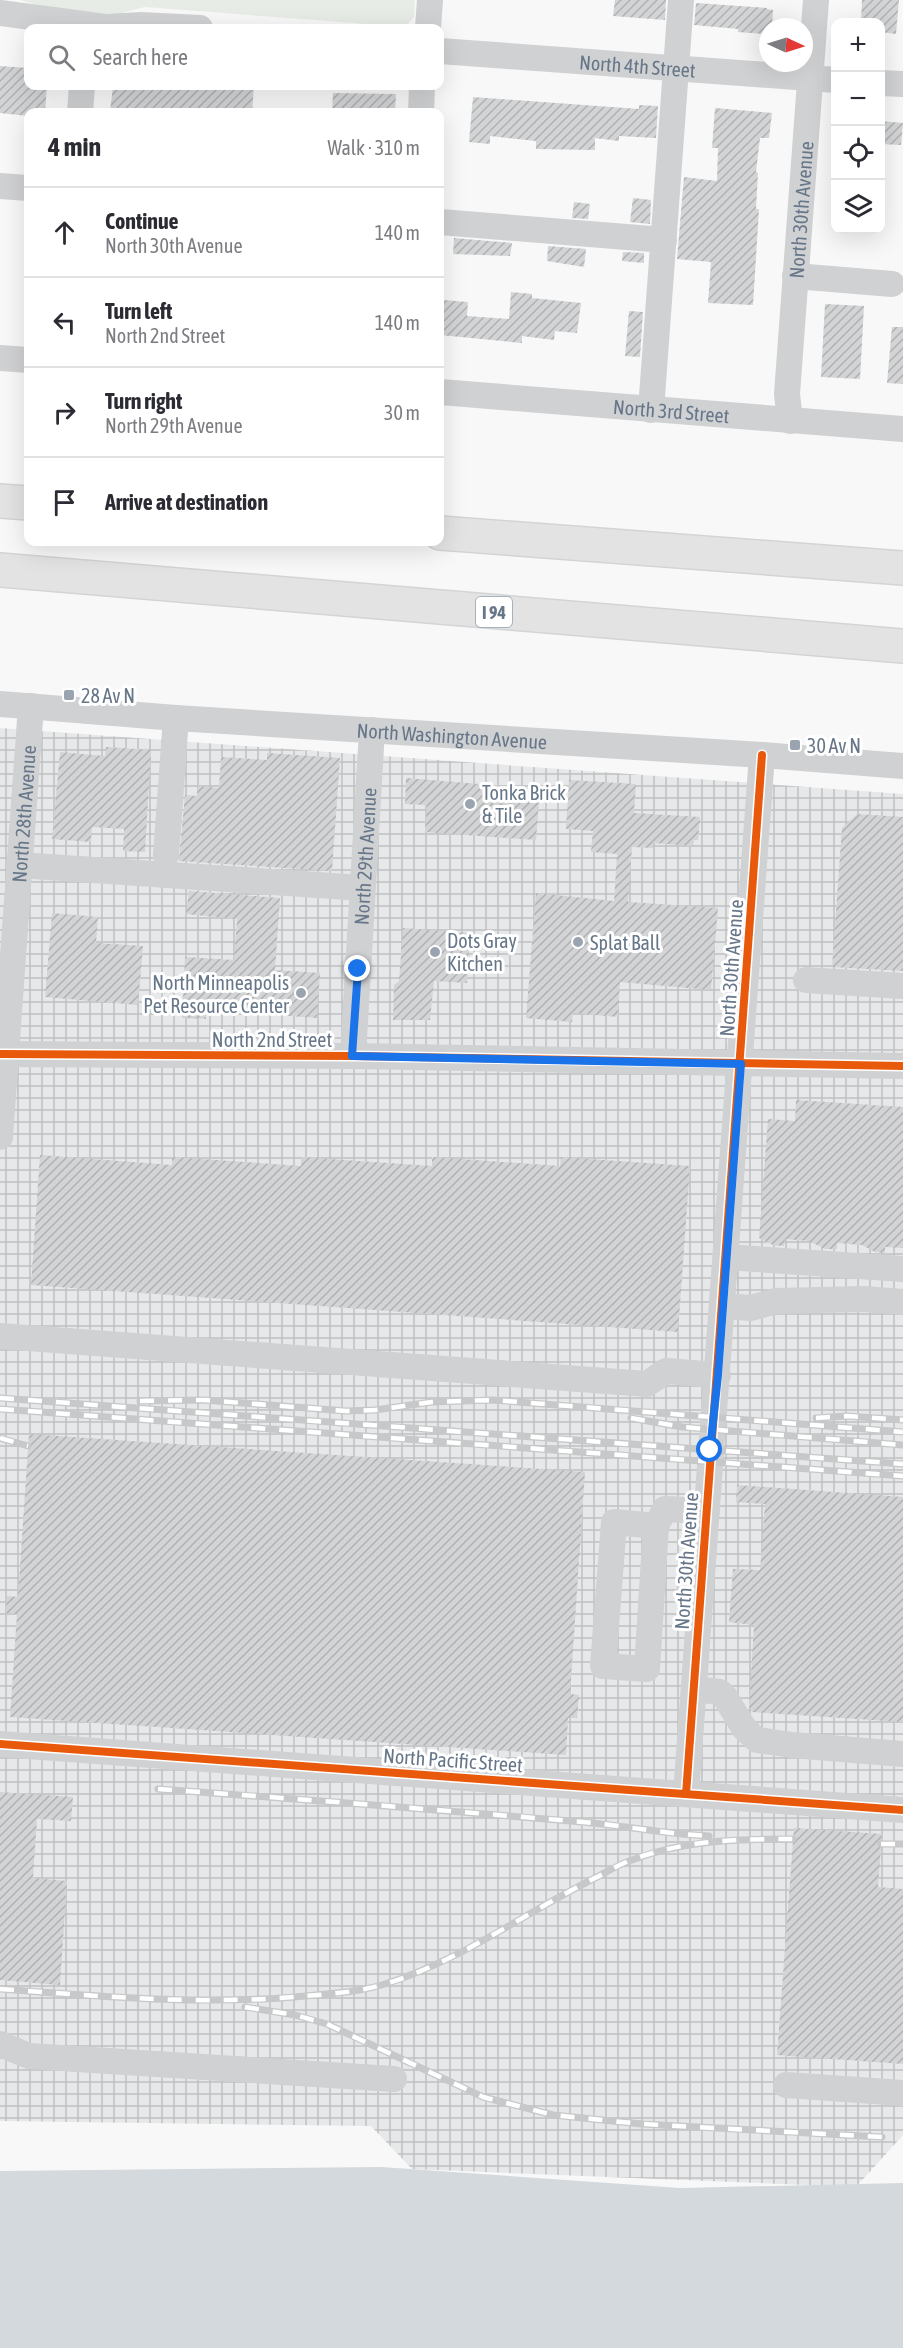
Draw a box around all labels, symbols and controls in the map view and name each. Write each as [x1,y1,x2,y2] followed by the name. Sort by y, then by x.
[759,18,813,72] north arrow
[831,18,885,234] map controls
[831,18,885,72] button: +
[24,24,444,90] search box
[45,41,78,74] icon: search
[93,44,188,70] text: Search here
[578,50,697,81] street label: North 4th Street
[831,72,885,126] button: −
[831,126,885,180] button: locate
[48,132,101,162] text: 4 min
[328,136,420,159] text: Walk · 310 m
[784,140,817,279] street label: North 30th Avenue
[831,180,885,234] button: layers
[105,208,179,234] text: Continue
[48,216,81,249] icon: ahead
[375,221,420,244] text: 140 m
[105,234,242,257] text: North 30th Avenue
[105,298,172,324] text: Turn left
[48,306,81,339] icon: left
[375,311,420,334] text: 140 m
[105,324,225,347] text: North 2nd Street
[105,388,182,414] text: Turn right
[612,394,731,427] street label: North 3rd Street
[48,396,81,429] icon: right
[384,401,420,424] text: 30 m
[105,414,242,437] text: North 29th Avenue
[48,486,81,519] icon: arrive
[105,489,268,515] text: Arrive at destination
[476,597,512,627] road number: I 94
[81,684,135,707] place label: 28 Av N
[62,688,76,702] marker: 28 Av N
[356,718,548,753] street label: North Washington Avenue
[807,734,861,757] place label: 30 Av N
[788,738,802,752] marker: 30 Av N
[7,744,40,883] street label: North 28th Avenue
[482,781,566,827] place label: Tonka Brick & Tile
[349,787,380,926] street label: North 29th Avenue
[463,797,477,811] marker: Tonka Brick & Tile
[715,899,747,1037] street label: North 30th Avenue
[447,929,517,975] place label: Dots Gray Kitchen
[590,931,661,954] place label: Splat Ball
[571,935,585,949] marker: Splat Ball
[428,945,442,959] marker: Dots Gray Kitchen
[344,955,370,981] route end
[143,971,290,1017] place label: North Minneapolis Pet Resource Center
[294,986,308,1000] marker: North Minneapolis Pet Resource Center
[212,1028,332,1051] street label: North 2nd Street
[696,1436,722,1462] route start
[670,1492,702,1630] street label: North 30th Avenue
[382,1744,524,1776] street label: North Pacific Street

